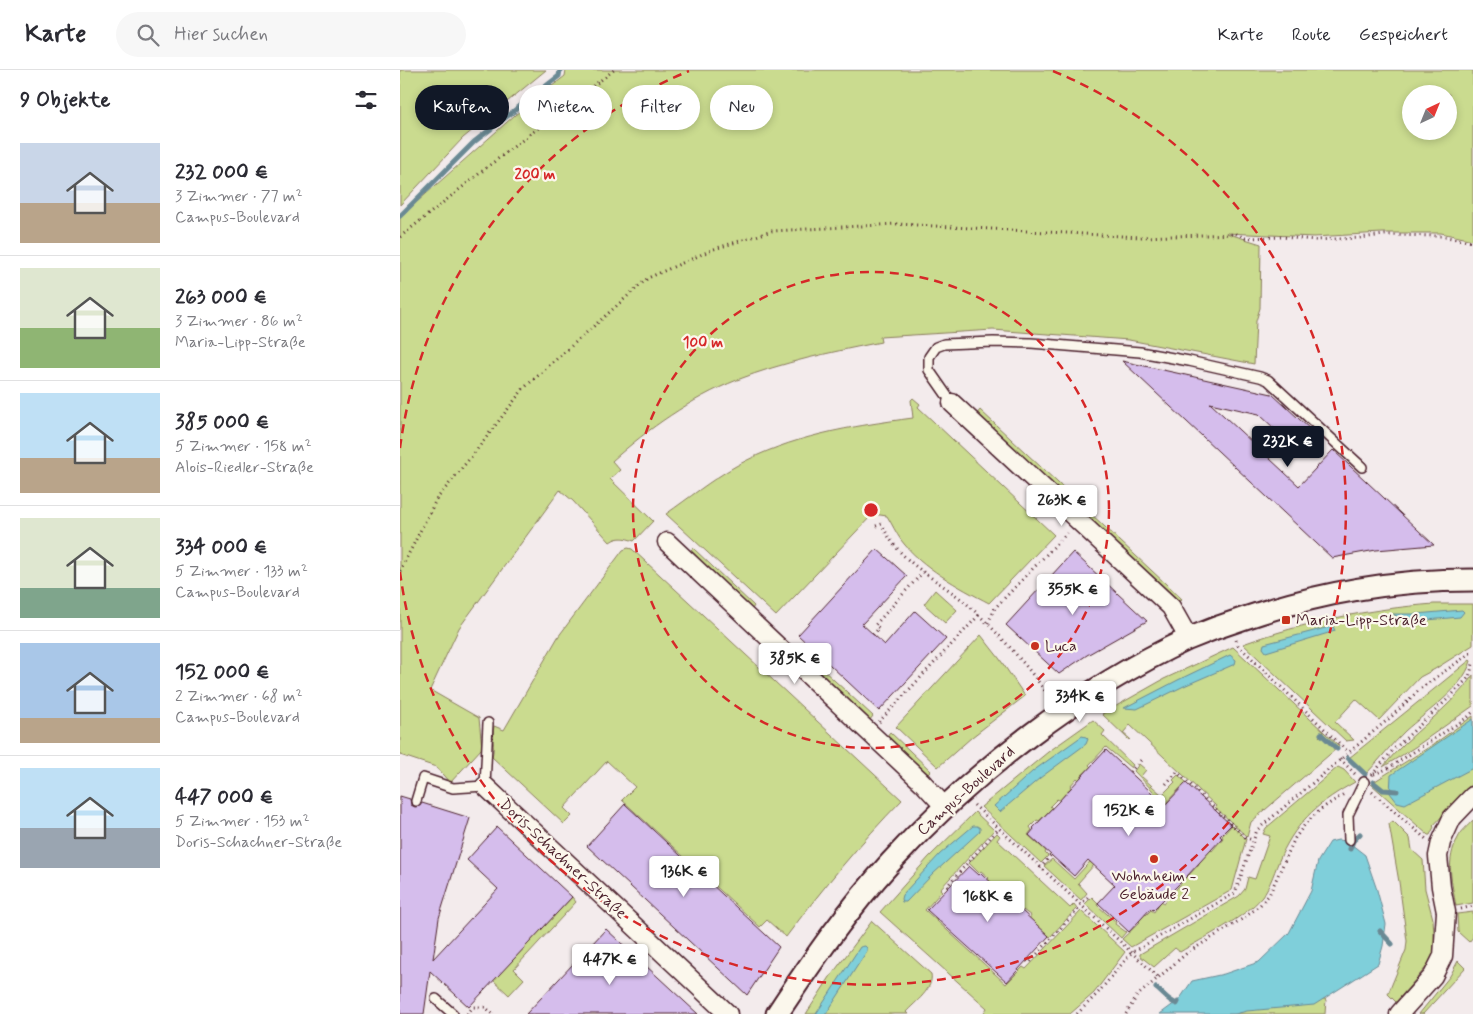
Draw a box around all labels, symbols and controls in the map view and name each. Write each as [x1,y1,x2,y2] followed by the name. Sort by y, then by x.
[116,12,466,57] search box
[25,19,86,50] text: Karte
[134,21,162,49] icon: search
[174,22,268,47] text: Hier suchen
[1218,23,1264,47] text: Karte
[1292,23,1331,47] text: Route
[1359,23,1448,47] text: Gespeichert
[415,85,509,130] chip: Kaufen
[519,85,612,130] chip: Mieten
[622,85,700,130] chip: Filter
[710,85,773,130] chip: Neu
[1402,85,1458,140] north arrow
[1402,85,1457,140] map controls
[20,86,110,114] text: 9 Objekte
[352,86,380,114] icon: filters
[175,158,268,186] text: 232 000 €
[60,163,120,223] icon: home
[515,165,556,185] text: 200 m
[175,186,303,207] text: 3 Zimmer · 77 m²
[175,207,300,228] text: Campus-Boulevard
[175,283,267,311] text: 263 000 €
[60,288,120,348] icon: home
[175,311,303,332] text: 3 Zimmer · 86 m²
[175,332,306,353] text: Maria-Lipp-Straße
[683,333,723,353] text: 100 m
[175,408,269,436] text: 385 000 €
[60,413,120,473] icon: home
[1247,426,1329,468] pin: 232K €
[1263,431,1313,452] text: 232K €
[175,436,312,457] text: 5 Zimmer · 158 m²
[175,457,314,478] text: Alois-Riedler-Straße
[1021,484,1103,527] pin: 263K €
[1037,490,1087,511] text: 263K €
[862,501,880,519] centre of rings
[175,533,267,561] text: 334 000 €
[60,538,120,598] icon: home
[175,561,308,582] text: 5 Zimmer · 133 m²
[1032,574,1114,616] pin: 355K €
[1048,579,1098,600] text: 355K €
[175,582,300,603] text: Campus-Boulevard
[1296,610,1427,631] place label: Maria-Lipp-Straße
[1280,614,1292,626] marker: Maria-Lipp-Straße
[1045,636,1077,657] place label: Luca
[1029,640,1041,652] marker: Luca
[754,642,836,685] pin: 385K €
[769,648,821,669] text: 385K €
[175,658,270,686] text: 152 000 €
[60,663,120,723] icon: home
[1039,680,1121,723] pin: 334K €
[175,686,303,707] text: 2 Zimmer · 68 m²
[1055,686,1105,707] text: 334K €
[175,707,300,728] text: Campus-Boulevard
[913,741,1019,841] street label: Campus-Boulevard
[175,783,273,811] text: 447 000 €
[60,788,120,848] icon: home
[495,794,631,924] street label: Doris-Schachner-Straße
[1088,794,1170,837] pin: 152K €
[1103,800,1155,821] text: 152K €
[175,811,310,832] text: 5 Zimmer · 153 m²
[175,832,342,853] text: Doris-Schachner-Straße
[1148,853,1160,865] marker: Wohnheim - Gebäude 2
[643,856,725,898] pin: 136K €
[660,861,708,882] text: 136K €
[1111,866,1197,905] place label: Wohnheim - Gebäude 2
[947,880,1029,923] pin: 168K €
[963,886,1013,907] text: 168K €
[569,944,651,986] pin: 447K €
[583,949,637,970] text: 447K €

